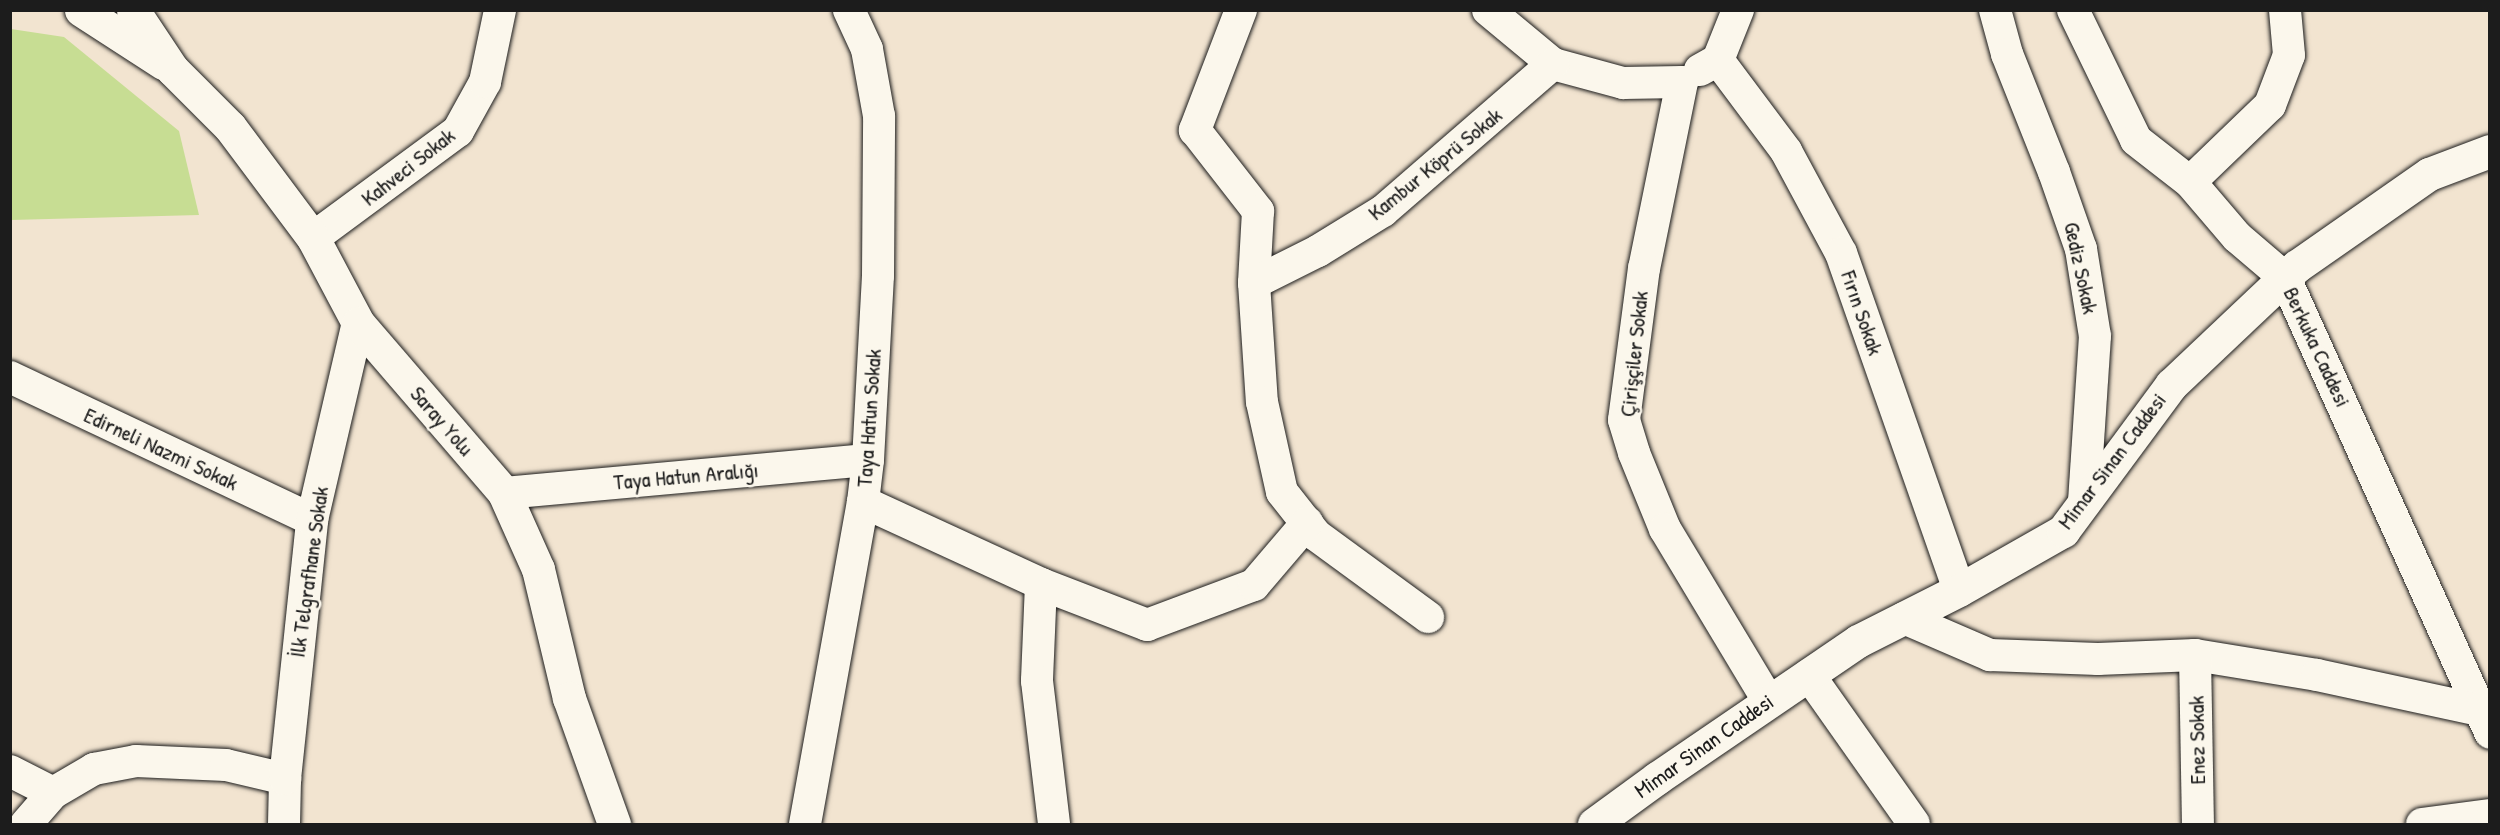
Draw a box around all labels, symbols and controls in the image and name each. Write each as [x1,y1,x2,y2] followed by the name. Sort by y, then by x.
[1363,102,1507,226] street label: Kambur Köprü Sokak
[356,122,460,212] street label: Kahveci Sokak
[2058,220,2104,316] street label: Gediz Sokak
[1835,267,1889,359] street label: Fırın Sokak
[2278,283,2356,411] street label: Berkuka Caddesi
[1614,290,1654,418] street label: Çirişçiler Sokak
[851,348,887,488] street label: Taya Hatun Sokak
[405,381,479,461] street label: Saray Yolu
[2052,388,2172,534] street label: Mimar Sinan Caddesi
[80,402,242,496] street label: Edirneli Nazmi Sokak
[612,457,760,495] street label: Taya Hatun Aralığı
[284,485,334,659] street label: İlk Telgrafhane Sokak
[1629,688,1779,804] street label: Mimar Sinan Caddesi
[2183,695,2211,785] street label: Enez Sokak

